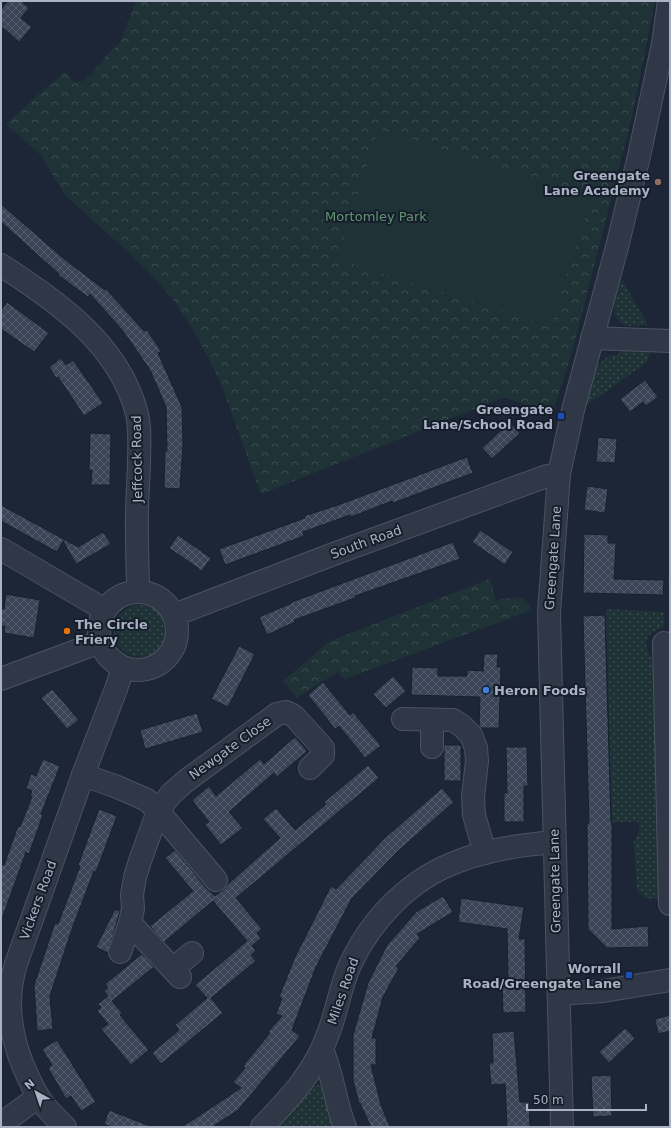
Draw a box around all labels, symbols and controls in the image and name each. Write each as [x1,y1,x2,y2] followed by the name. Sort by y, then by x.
[544,168,651,198] place label: Greengate Lane Academy
[653,177,663,187] marker: Greengate Lane Academy
[325,209,427,224] park label: Mortomley Park
[423,402,553,432] place label: Greengate Lane/School Road
[556,411,566,421] marker: Greengate Lane/School Road
[129,415,145,504] street label: Jeffcock Road
[542,505,564,611] street label: Greengate Lane
[328,522,404,562] street label: South Road
[75,617,148,647] place label: The Circle Friery
[62,626,72,636] marker: The Circle Friery
[494,683,586,698] place label: Heron Foods
[481,685,491,695] marker: Heron Foods
[186,713,274,783] street label: Newgate Close
[547,829,563,933] street label: Greengate Lane
[17,858,59,942] street label: Vickers Road
[325,955,361,1027] street label: Miles Road
[462,961,621,991] place label: Worrall Road/Greengate Lane
[624,970,634,980] marker: Worrall Road/Greengate Lane
[16,1072,56,1112] north arrow
[22,1077,38,1093] text: N
[527,1086,646,1112] scale bar
[533,1093,564,1107] text: 50 m

